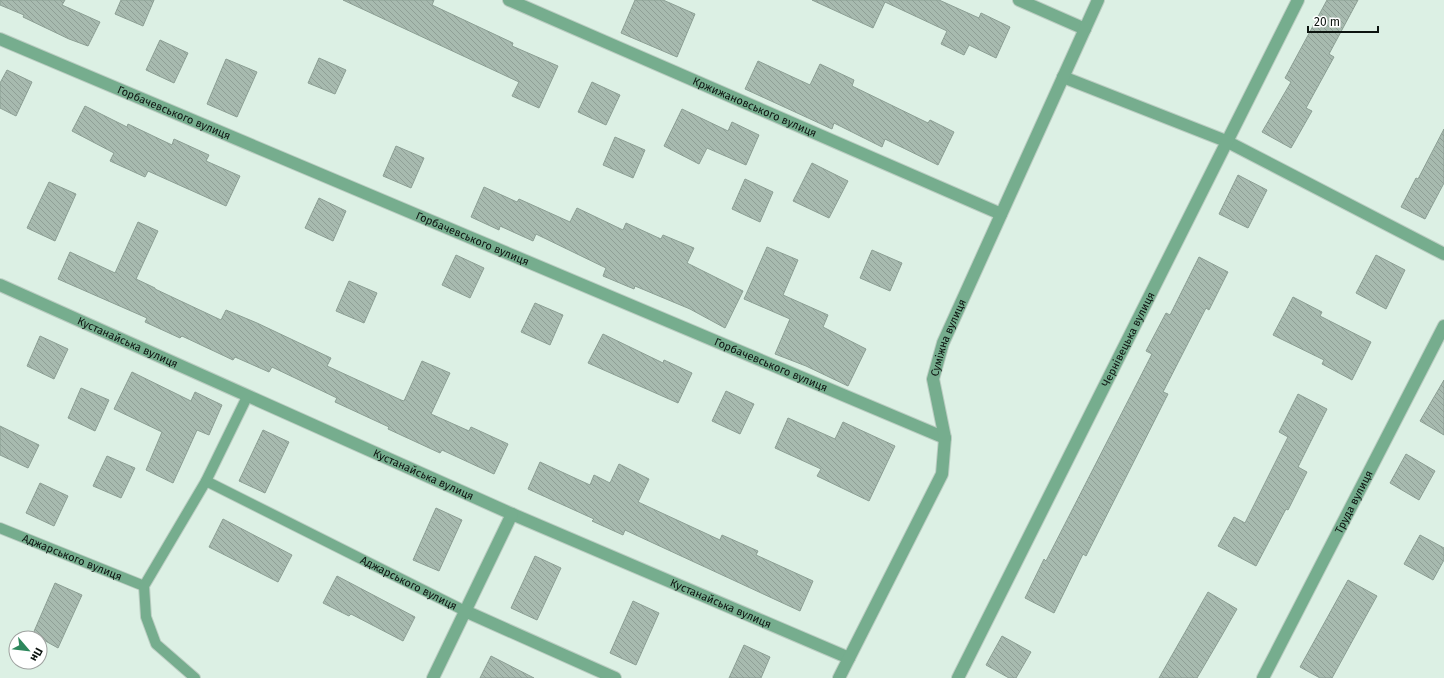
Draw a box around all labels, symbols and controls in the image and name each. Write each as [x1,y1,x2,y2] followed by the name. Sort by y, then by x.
[1308,8,1378,34] scale bar
[1314,15,1340,29] text: 20 m
[691,75,819,140] street label: Кржижановського вулиця
[115,83,232,143] street label: Горбачевського вулиця
[414,209,531,269] street label: Горбачевського вулиця
[1099,290,1158,389] street label: Чернівецька вулиця
[928,297,969,378] street label: Суміжна вулиця
[75,314,180,371] street label: Кустанайська вулиця
[712,335,829,395] street label: Горбачевського вулиця
[371,447,476,503] street label: Кустанайська вулиця
[1332,468,1376,536] street label: Труда вулиця
[20,532,124,584] street label: Аджарського вулиця
[358,554,459,613] street label: Аджарського вулиця
[668,576,773,631] street label: Кустанайська вулиця
[8,630,48,670] north arrow
[27,645,45,664] text: Пн

